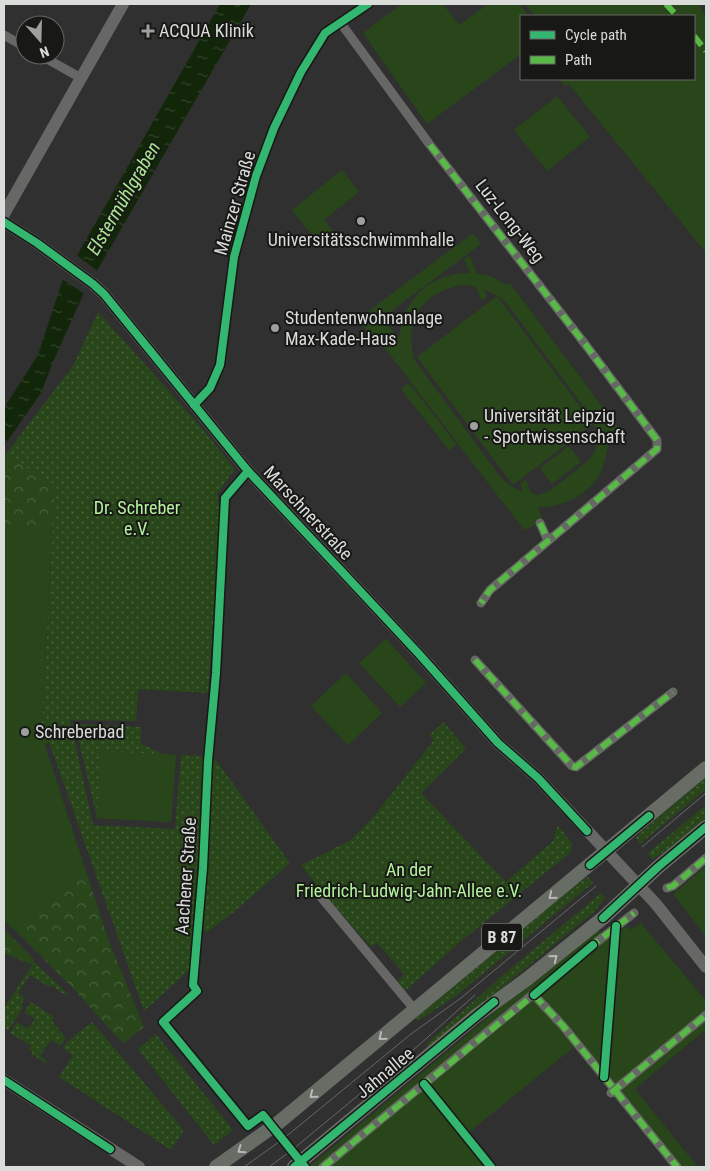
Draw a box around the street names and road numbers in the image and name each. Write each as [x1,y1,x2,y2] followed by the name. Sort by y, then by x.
[210,148,259,257] street label: Mainzer Straße
[471,175,549,266] street label: Luz-Long-Weg
[260,461,357,564] street label: Marschnerstraße
[171,817,200,935] street label: Aachener Straße
[482,924,522,950] road number: B 87
[352,1043,418,1103] street label: Jahnallee

